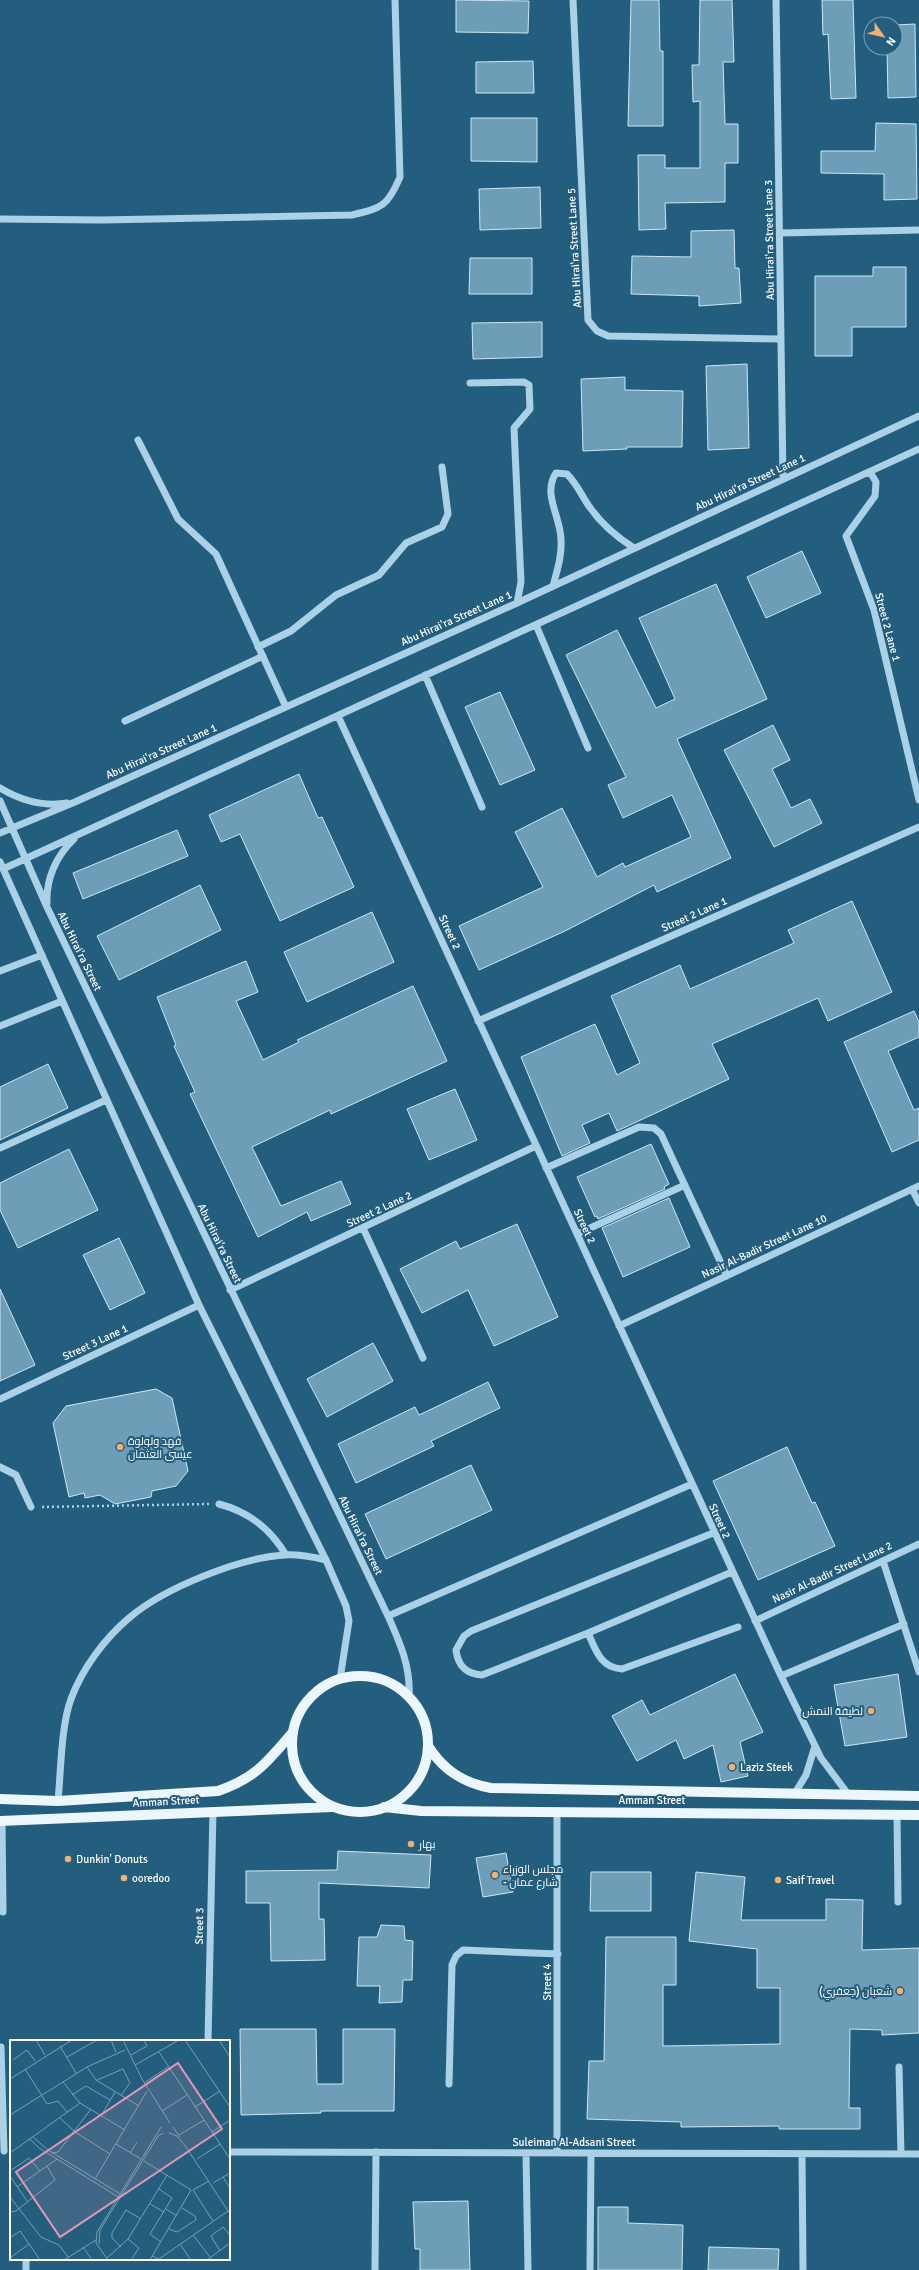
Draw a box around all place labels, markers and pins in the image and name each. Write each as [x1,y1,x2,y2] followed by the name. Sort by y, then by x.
[128,1435,193,1461] place label: فهد ولولوة عيسى العثمان
[115,1442,125,1452] marker: فهد ولولوة عيسى العثمان
[802,1705,863,1718] place label: لطيفة النمش
[866,1706,876,1716] marker: لطيفة النمش
[740,1761,793,1774] place label: Laziz Steek
[727,1762,737,1772] marker: Laziz Steek
[418,1838,435,1851] place label: بهار
[406,1839,416,1849] marker: بهار
[76,1853,148,1866] place label: Dunkin' Donuts
[63,1854,73,1864] marker: Dunkin' Donuts
[503,1863,563,1890] place label: مجلس الوزراء - شارع عمان
[490,1870,500,1880] marker: مجلس الوزراء - شارع عمان
[132,1872,170,1885] place label: ooredoo
[119,1873,129,1883] marker: ooredoo
[786,1874,835,1887] place label: Saif Travel
[773,1875,783,1885] marker: Saif Travel
[819,1985,892,2000] place label: شعبان (جعفري)
[895,1986,905,1996] marker: شعبان (جعفري)

